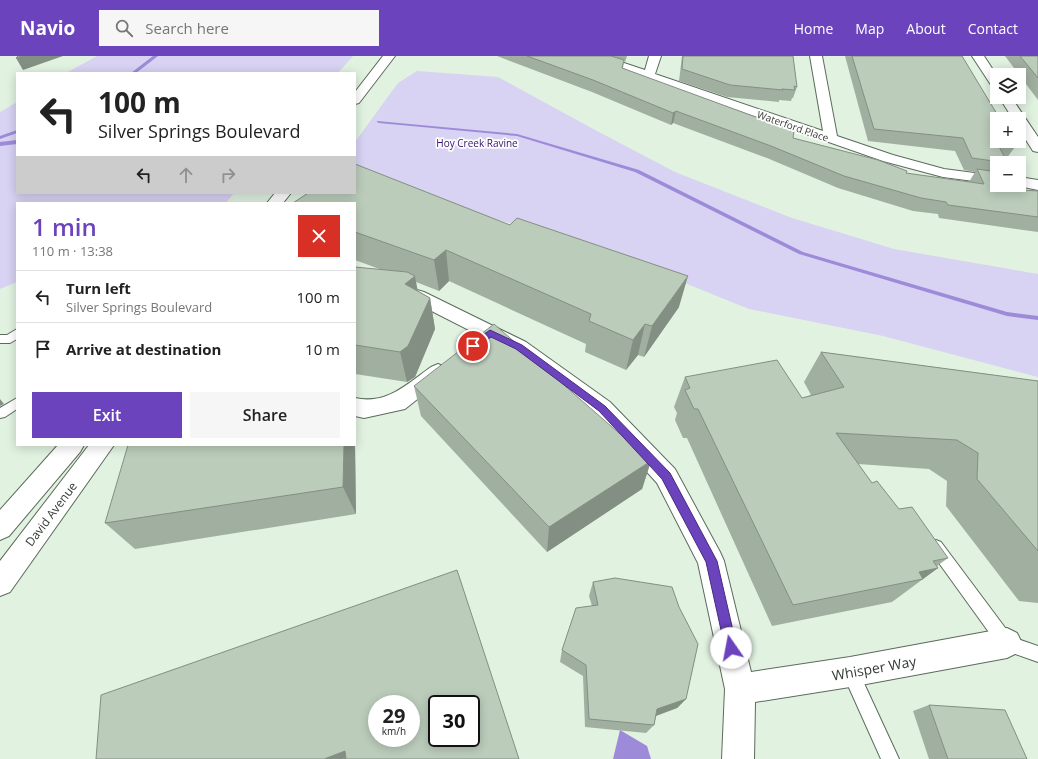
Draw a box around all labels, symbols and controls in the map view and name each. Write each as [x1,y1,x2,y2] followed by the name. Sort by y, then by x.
[99,10,379,46] search box
[20,15,75,41] text: Navio
[113,17,135,39] icon: search
[145,18,229,38] text: Search here
[794,19,833,38] text: Home
[855,19,884,38] text: Map
[906,19,946,38] text: About
[968,19,1018,38] text: Contact
[990,68,1026,192] map controls
[990,68,1026,104] button: layers
[98,83,181,121] text: 100 m
[32,88,84,140] icon: left
[755,107,831,145] street label: Waterford Place
[990,112,1026,148] button: +
[98,119,300,143] text: Silver Springs Boulevard
[436,136,518,150] park label: Hoy Creek Ravine
[990,156,1026,192] button: −
[133,164,155,186] icon: left
[175,164,197,186] icon: ahead
[217,164,239,186] icon: right
[32,210,97,243] text: 1 min
[298,215,340,257] button: close
[32,242,113,260] text: 110 m · 13:38
[66,278,131,298] text: Turn left
[32,286,54,308] icon: left
[296,287,340,307] text: 100 m
[66,298,212,316] text: Silver Springs Boulevard
[456,329,490,363] pin
[462,335,484,357] icon: arrive
[32,338,54,360] icon: arrive
[66,339,221,359] text: Arrive at destination
[305,339,340,359] text: 10 m
[32,392,182,438] button: Exit
[190,392,340,438] button: Share
[21,478,81,550] street label: David Avenue
[710,627,752,669] position arrow
[830,651,919,685] street label: Whisper Way
[428,695,480,747] speed limit sign: 30
[383,702,405,729] text: 29
[382,724,406,738] text: km/h

